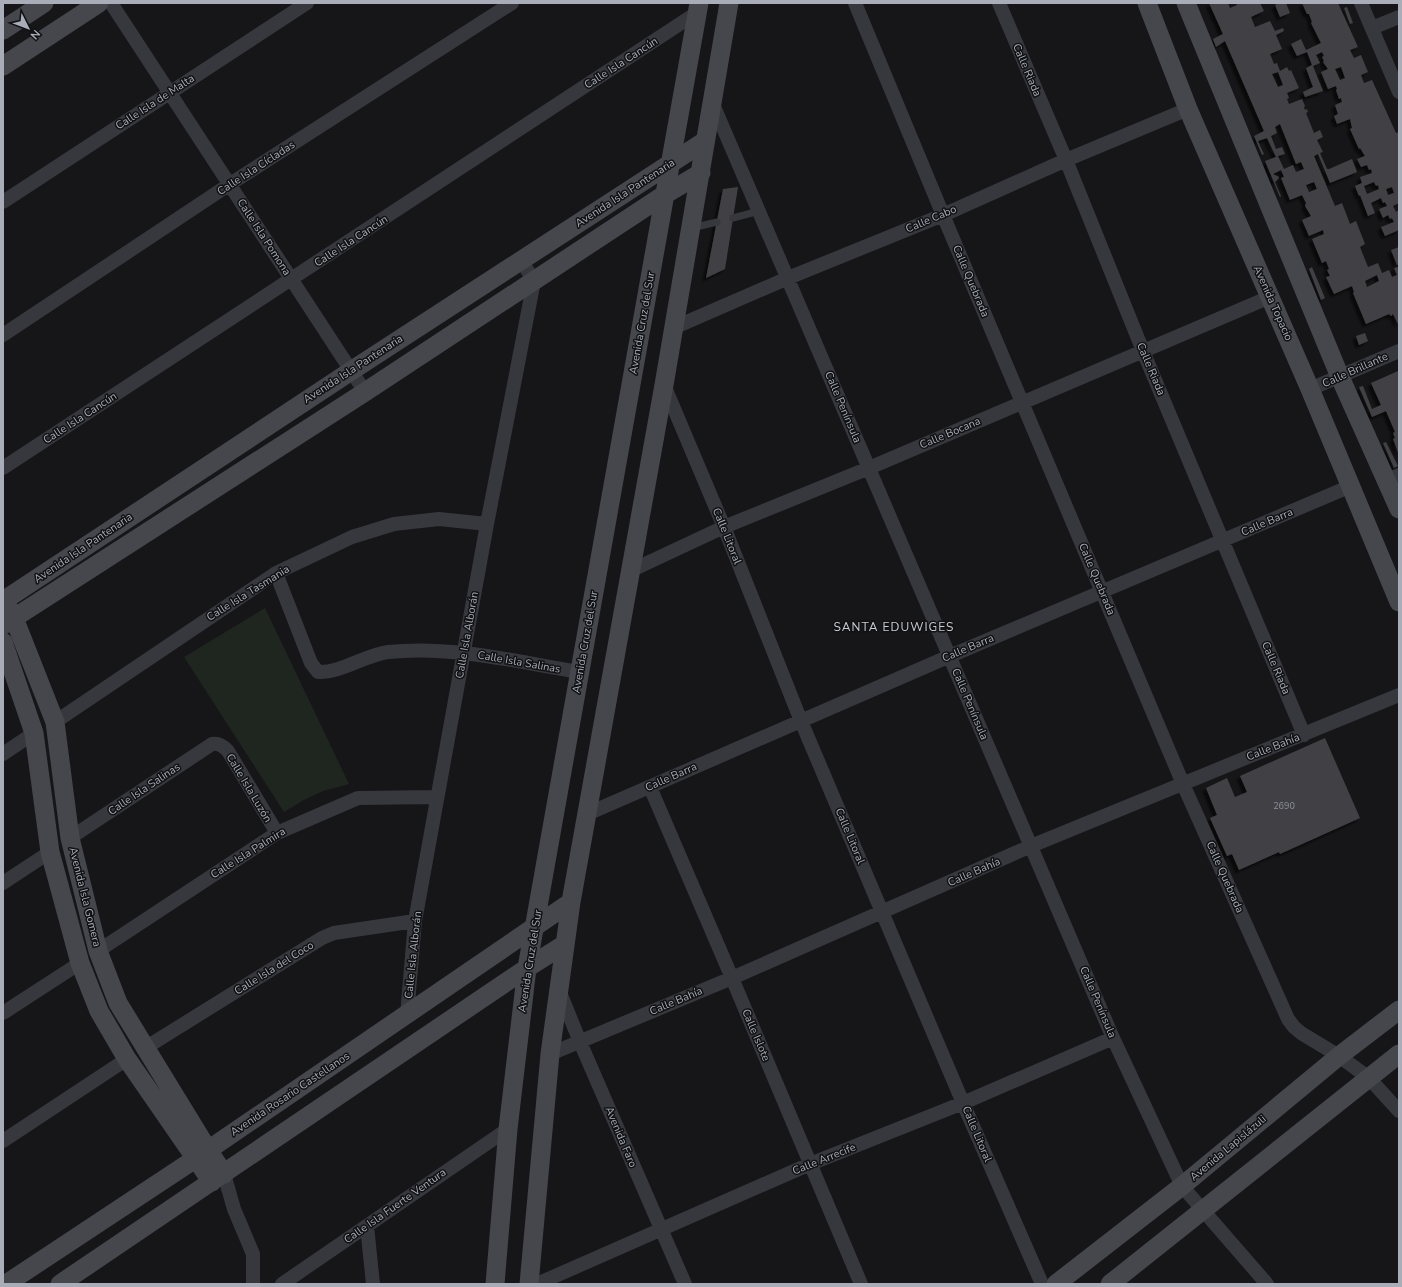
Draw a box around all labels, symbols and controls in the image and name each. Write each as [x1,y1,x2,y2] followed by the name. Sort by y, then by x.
[8,8,48,48] north arrow
[27,26,43,42] text: N
[581,34,661,92] street label: Calle Isla Cancún
[1009,41,1045,99] street label: Calle Riada
[113,71,198,133] street label: Calle Isla de Malta
[214,137,298,199] street label: Calle Isla Cícladas
[572,155,678,231] street label: Avenida Isla Pantenaria
[234,196,295,278] street label: Calle Isla Pomona
[903,202,959,236] street label: Calle Cabo
[311,212,391,270] street label: Calle Isla Cancún
[949,243,993,320] street label: Calle Quebrada
[1250,263,1296,343] street label: Avenida Topacio
[626,271,658,375] street label: Avenida Cruz del Sur
[300,331,406,407] street label: Avenida Isla Pantenaria
[1133,340,1169,398] street label: Calle Riada
[1320,349,1390,391] street label: Calle Brillante
[821,369,865,445] street label: Calle Península
[40,389,120,447] street label: Calle Isla Cancún
[917,413,983,453] street label: Calle Bocana
[1239,504,1295,540] street label: Calle Barra
[709,506,745,567] street label: Calle Litoral
[31,509,135,587] street label: Avenida Isla Pantenaria
[1075,541,1119,618] street label: Calle Quebrada
[204,561,292,625] street label: Calle Isla Tasmania
[452,590,482,680] street label: Calle Isla Alborán
[569,590,601,694] street label: Avenida Cruz del Sur
[833,619,955,635] district label: SANTA EDUWIGES
[940,630,996,666] street label: Calle Barra
[1258,639,1294,697] street label: Calle Riada
[476,647,562,677] street label: Calle Isla Salinas
[948,666,992,742] street label: Calle Península
[1244,729,1302,764] street label: Calle Bahía
[223,751,275,825] street label: Calle Isla Luzón
[105,759,183,819] street label: Calle Isla Salinas
[643,759,699,795] street label: Calle Barra
[1273,800,1295,812] house number: 2690
[831,806,869,867] street label: Calle Litoral
[208,824,288,882] street label: Calle Isla Palmira
[1202,839,1248,915] street label: Calle Quebrada
[65,846,105,949] street label: Avenida Isla Gomera
[945,854,1003,890] street label: Calle Bahía
[514,909,546,1013] street label: Avenida Cruz del Sur
[401,910,425,1000] street label: Calle Isla Alborán
[232,938,316,998] street label: Calle Isla del Coco
[1076,964,1120,1040] street label: Calle Península
[647,983,705,1019] street label: Calle Bahía
[738,1007,774,1063] street label: Calle Islote
[227,1048,353,1140] street label: Avenida Rosario Castellanos
[601,1104,641,1170] street label: Avenida Faro
[958,1104,996,1165] street label: Calle Litoral
[1187,1112,1269,1184] street label: Avenida Lapislázuli
[790,1139,858,1178] street label: Calle Arrecife
[341,1165,449,1247] street label: Calle Isla Fuerte Ventura

